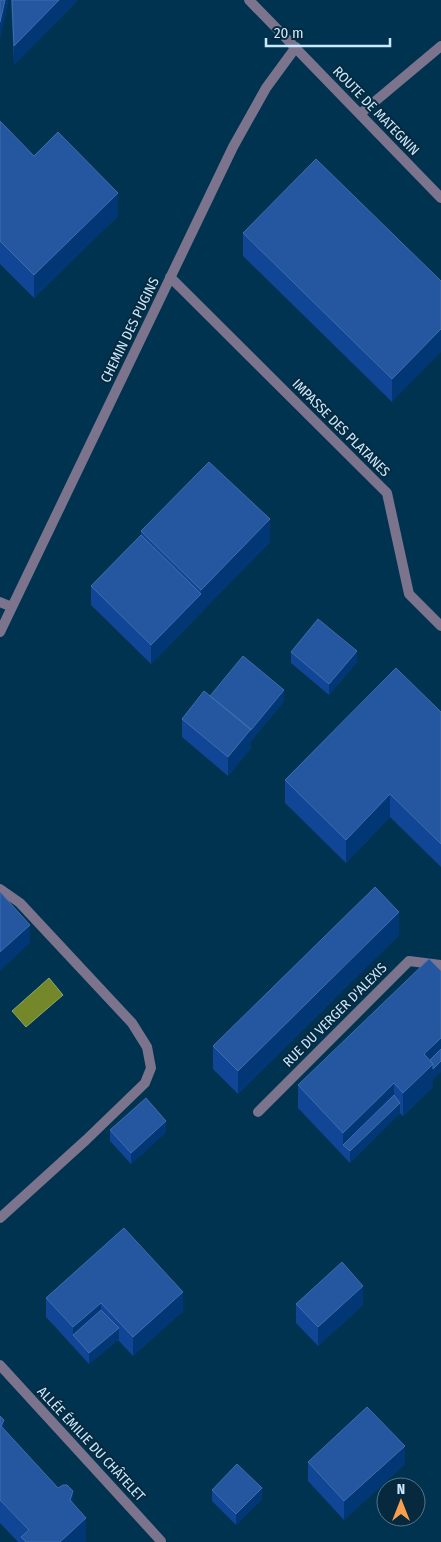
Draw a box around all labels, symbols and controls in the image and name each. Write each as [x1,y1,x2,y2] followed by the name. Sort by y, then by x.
[266,15,390,47] scale bar
[274,24,304,42] text: 20 m
[329,63,423,159] street label: ROUTE DE MATEGNIN
[97,275,163,385] street label: CHEMIN DES PUGINS
[289,376,393,480] street label: IMPASSE DES PLATANES
[279,959,391,1071] street label: RUE DU VERGER D'ALEXIS
[34,1383,150,1505] street label: ALLÉE ÉMILIE DU CHÂTELET
[376,1477,426,1527] north arrow
[397,1481,405,1498] text: N

